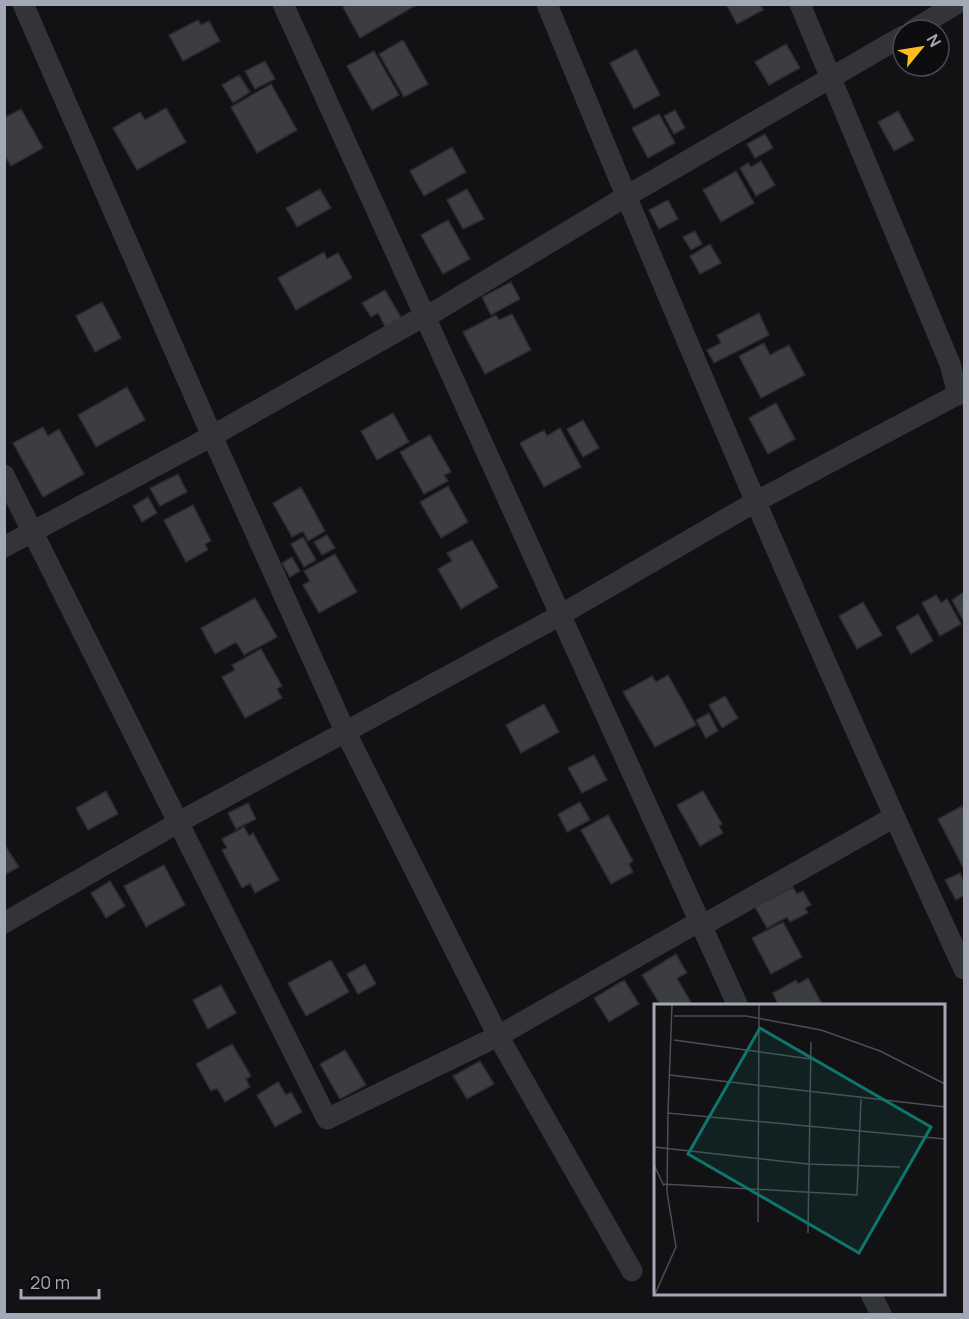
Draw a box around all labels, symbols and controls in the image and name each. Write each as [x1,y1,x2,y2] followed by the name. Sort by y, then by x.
[891,18,951,78] north arrow
[922,30,946,51] text: N
[654,1004,945,1295] inset map
[21,1262,99,1300] scale bar
[30,1270,70,1294] text: 20 m

